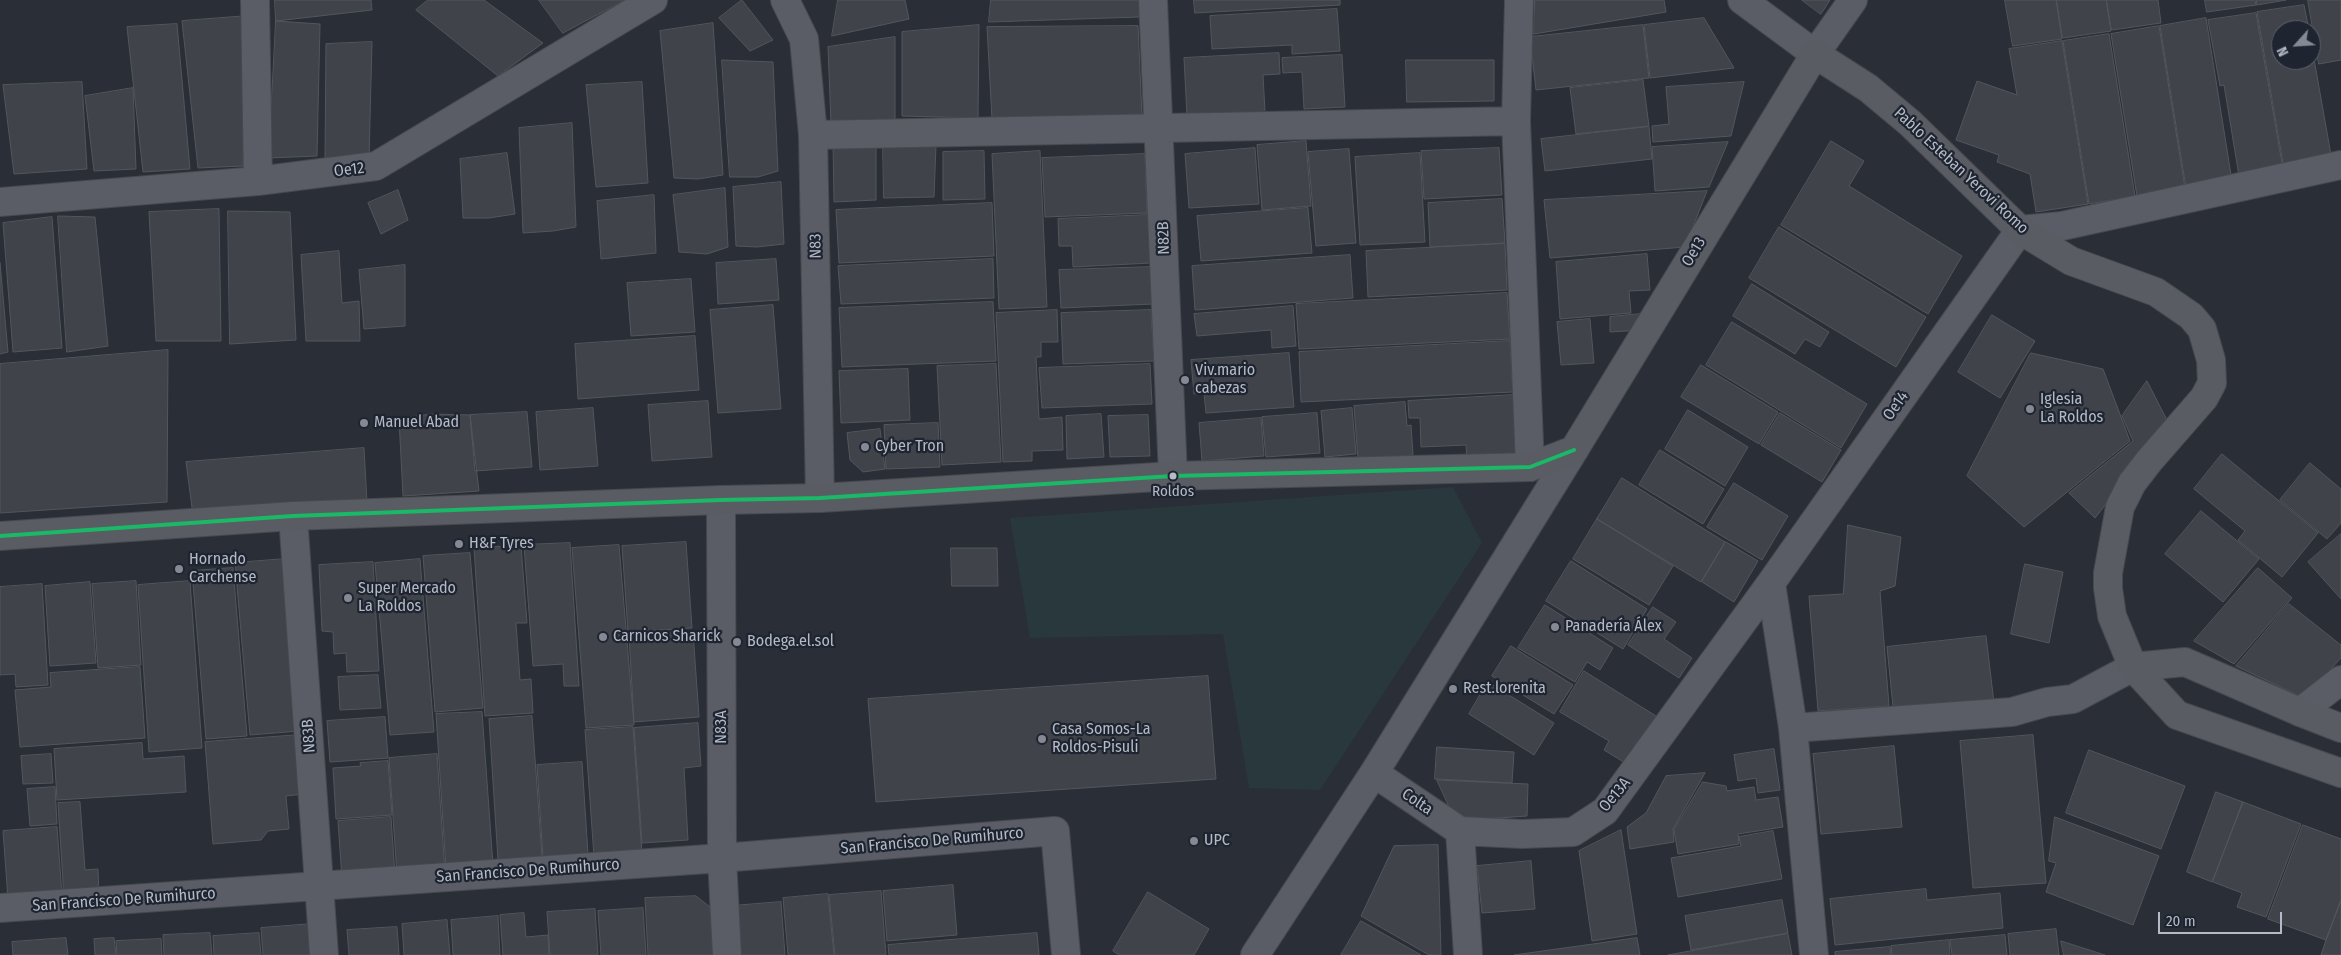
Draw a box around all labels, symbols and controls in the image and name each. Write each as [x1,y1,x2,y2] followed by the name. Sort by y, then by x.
[2271,20,2321,70] north arrow
[2273,44,2292,59] text: N
[1890,104,2032,238] street label: Pablo Esteban Yerovi Romo
[333,159,365,181] street label: Oe12
[1154,221,1174,255] street label: N82B
[806,233,826,259] street label: N83
[1678,234,1710,270] street label: Oe13
[1195,361,1255,399] place label: Viv.mario cabezas
[1179,374,1191,386] marker: Viv.mario cabezas
[1879,388,1913,424] street label: Oe14
[2040,390,2103,428] place label: Iglesia La Roldos
[2024,403,2036,415] marker: Iglesia La Roldos
[374,413,459,433] place label: Manuel Abad
[358,417,370,429] marker: Manuel Abad
[875,437,944,457] place label: Cyber Tron
[859,441,871,453] marker: Cyber Tron
[1168,471,1178,481] marker: Roldos
[1152,483,1194,501] place label: Roldos
[469,534,534,554] place label: H&F Tyres
[453,538,465,550] marker: H&F Tyres
[189,550,256,588] place label: Hornado Carchense
[173,563,185,575] marker: Hornado Carchense
[358,579,456,617] place label: Super Mercado La Roldos
[342,592,354,604] marker: Super Mercado La Roldos
[1565,617,1662,637] place label: Panadería Álex
[1549,621,1561,633] marker: Panadería Álex
[613,627,721,647] place label: Carnicos Sharick
[597,631,609,643] marker: Carnicos Sharick
[747,632,834,652] place label: Bodega.el.sol
[731,636,743,648] marker: Bodega.el.sol
[1463,679,1546,699] place label: Rest.lorenita
[1447,683,1459,695] marker: Rest.lorenita
[712,710,732,744] street label: N83A
[298,719,320,753] street label: N83B
[1052,720,1150,758] place label: Casa Somos-La Roldos-Pisuli
[1036,733,1048,745] marker: Casa Somos-La Roldos-Pisuli
[1595,774,1635,816] street label: Oe13A
[1398,785,1436,819] street label: Colta
[840,823,1024,859] street label: San Francisco De Rumihurco
[1204,831,1230,851] place label: UPC
[1188,835,1200,847] marker: UPC
[436,855,620,887] street label: San Francisco De Rumihurco
[32,884,216,916] street label: San Francisco De Rumihurco
[2161,902,2285,934] scale bar
[2166,912,2196,930] text: 20 m

